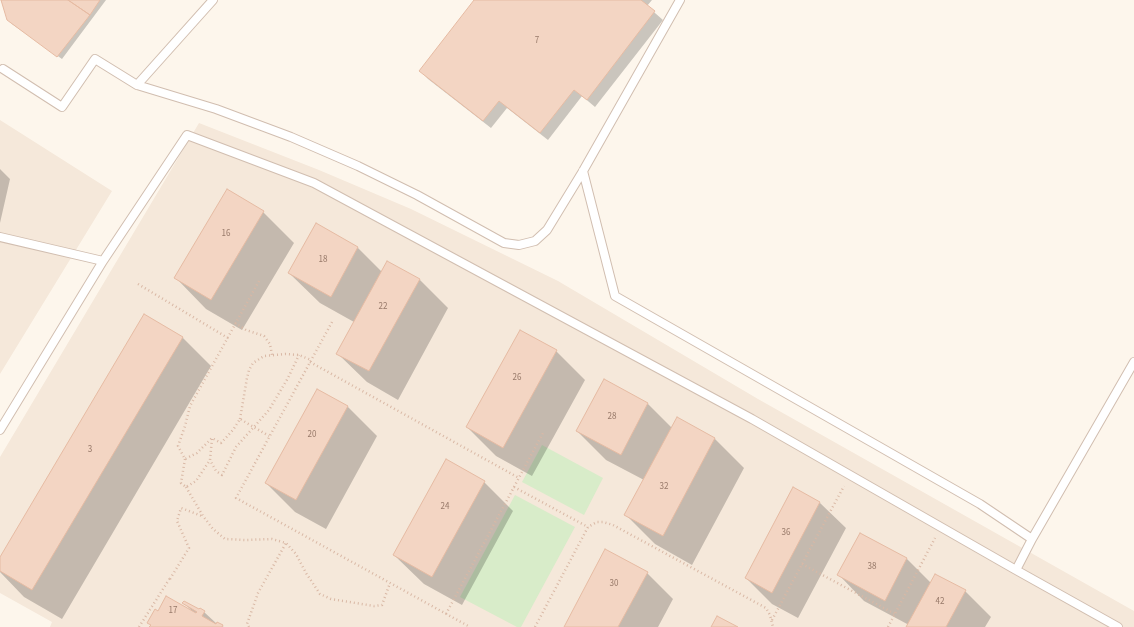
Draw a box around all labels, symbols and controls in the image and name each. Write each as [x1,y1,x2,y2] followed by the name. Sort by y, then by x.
[535,36,539,46] house number: 7
[222,229,230,239] house number: 16
[319,255,327,265] house number: 18
[379,302,387,312] house number: 22
[513,373,521,383] house number: 26
[608,412,616,422] house number: 28
[308,430,316,440] house number: 20
[88,445,92,455] house number: 3
[660,482,668,492] house number: 32
[441,502,449,512] house number: 24
[782,528,790,538] house number: 36
[868,562,876,572] house number: 38
[610,579,618,589] house number: 30
[936,597,944,607] house number: 42
[169,606,177,616] house number: 17

